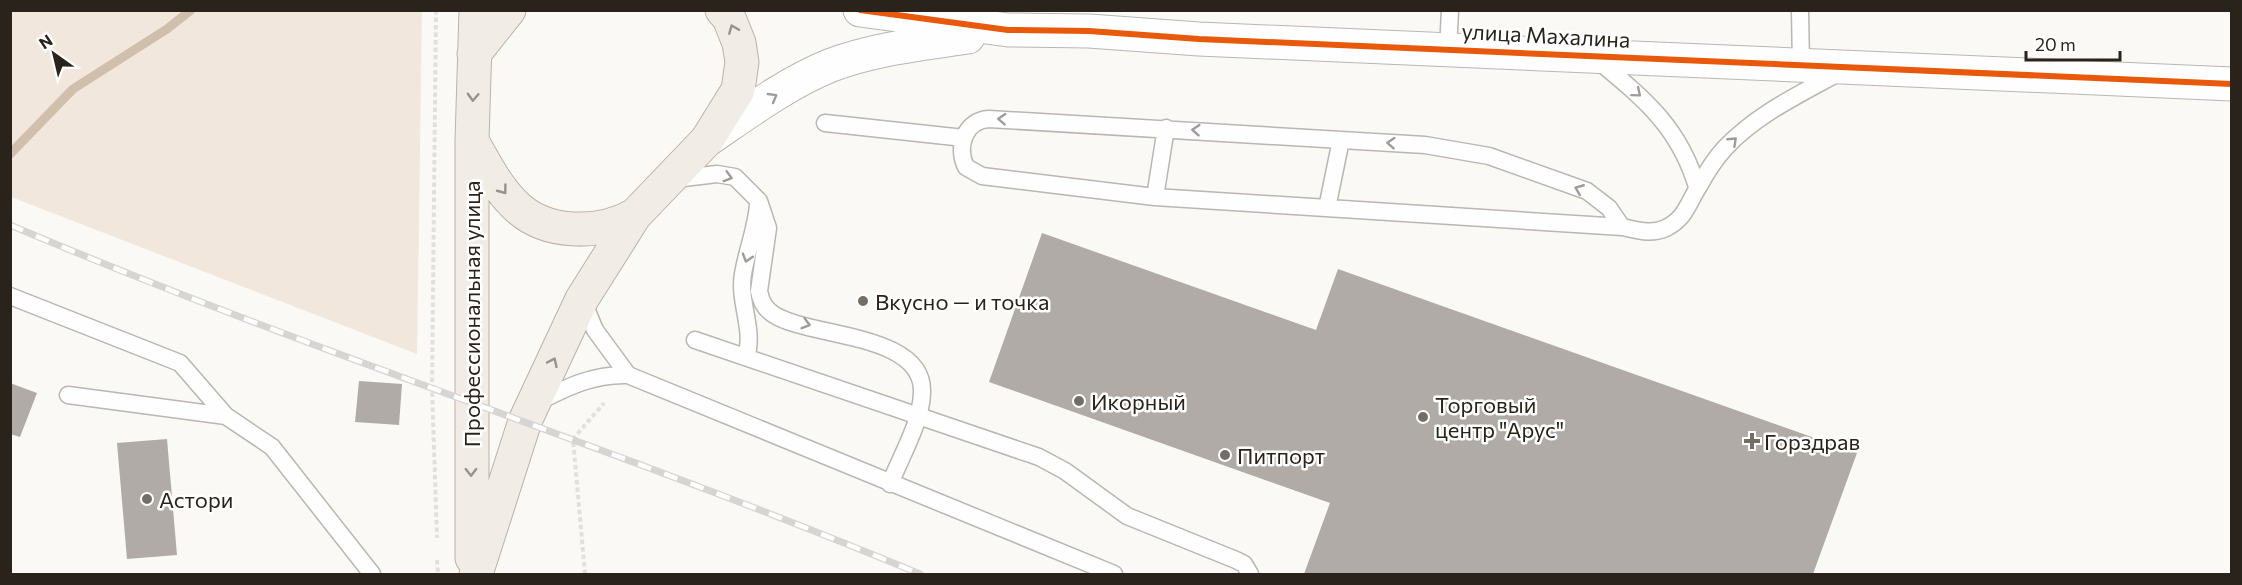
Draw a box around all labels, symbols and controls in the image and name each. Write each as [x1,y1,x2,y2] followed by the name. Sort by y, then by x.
[1461,17,1631,53] street label: улица Махалина
[24,24,84,84] north arrow
[728,24,740,35] one-way arrow
[2026,24,2120,62] scale bar
[35,30,56,52] text: N
[2035,33,2076,55] text: 20 m
[1630,85,1641,96] one-way arrow
[467,93,479,102] one-way arrow
[767,93,778,104] one-way arrow
[997,113,1006,126] one-way arrow
[1192,124,1201,137] one-way arrow
[1387,137,1396,150] one-way arrow
[1726,137,1736,148] one-way arrow
[723,170,733,182] one-way arrow
[458,181,485,447] street label: Профессиональная улица
[495,184,506,195] one-way arrow
[1574,184,1585,196] one-way arrow
[742,252,754,263] one-way arrow
[875,288,1049,315] place label: Вкусно — и точка
[856,294,870,308] marker: Вкусно — и точка
[800,317,811,329] one-way arrow
[545,357,557,368] one-way arrow
[1091,388,1186,415] place label: Икорный
[1435,391,1564,443] place label: Торговый центр "Арус"
[1072,394,1086,408] marker: Икорный
[1416,410,1430,424] marker: Торговый центр "Арус"
[1764,428,1860,455] place label: Горздрав
[1745,434,1759,448] marker: Горздрав
[1237,442,1325,469] place label: Питпорт
[1218,448,1232,462] marker: Питпорт
[465,468,477,477] one-way arrow
[159,486,233,513] place label: Астори
[140,492,154,506] marker: Астори

